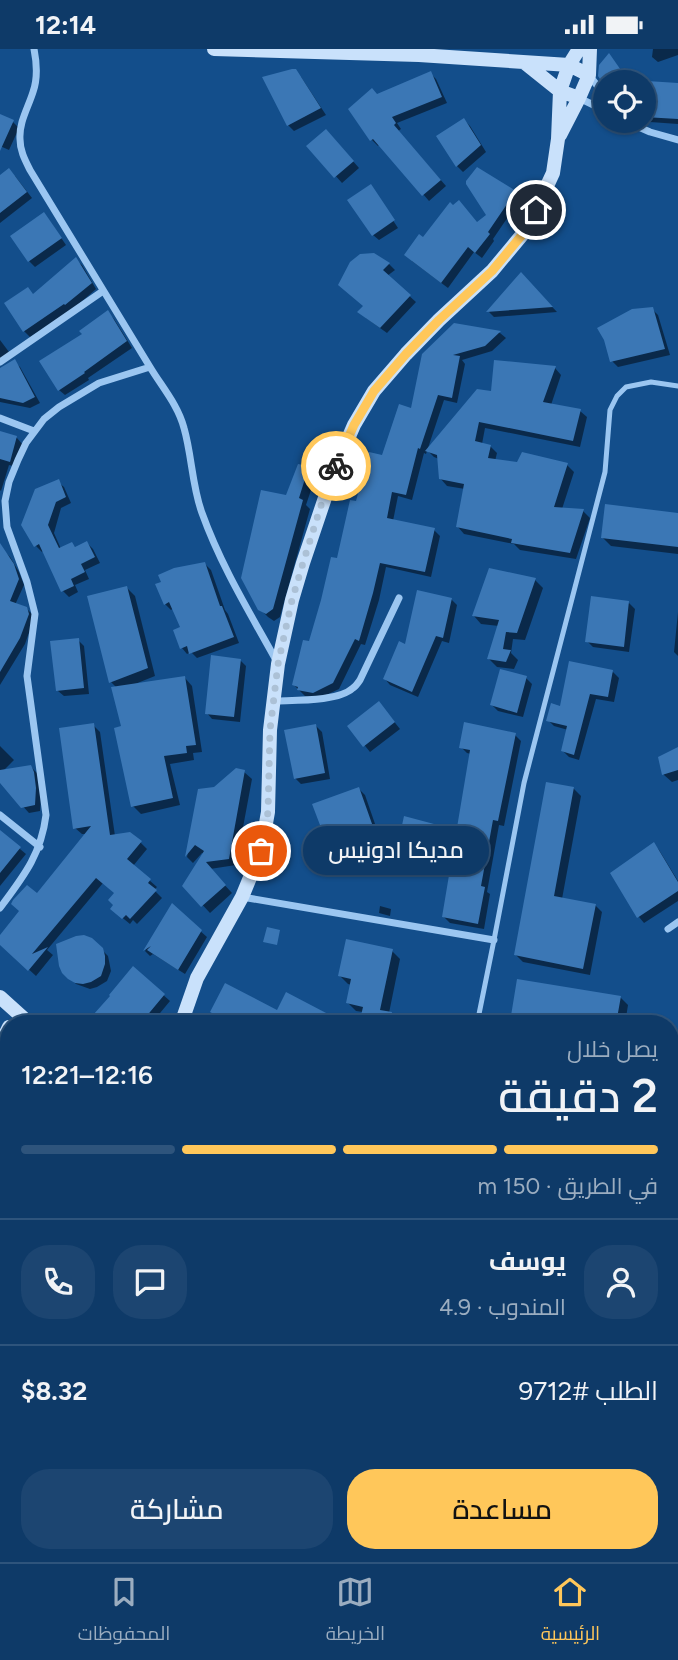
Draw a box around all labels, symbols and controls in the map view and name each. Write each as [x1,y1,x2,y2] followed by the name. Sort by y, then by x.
[35,9,96,41] text: 12:14
[593,70,656,133] map controls
[593,70,656,133] button: locate
[506,180,566,240] pin
[517,191,555,229] icon: home
[301,431,371,501] courier
[317,447,355,485] icon: bike
[231,821,291,881] pin
[303,827,488,875] callout: مديكا ادونيس
[242,832,280,870] icon: bag
[328,836,464,864] text: مديكا ادونيس
[567,1035,658,1063] text: يصل خلال
[21,1059,153,1091] text: 12:16–12:21
[498,1068,658,1124] text: 2 دقيقة
[477,1172,658,1200] text: في الطريق · 150 m
[21,1245,95,1319] button: phone
[113,1245,187,1319] button: chat
[489,1245,566,1277] text: يوسف
[584,1245,658,1319] button: person
[439,1293,566,1321] text: المندوب · 4.9
[21,1375,87,1407] text: $8.32
[518,1375,658,1407] text: الطلب #9712
[21,1469,333,1549] button: مشاركة
[347,1469,658,1549] button: مساعدة
[78,1573,170,1651] tab: المحفوظات
[326,1573,385,1651] tab: الخريطة
[541,1573,600,1651] tab: الرئيسية

